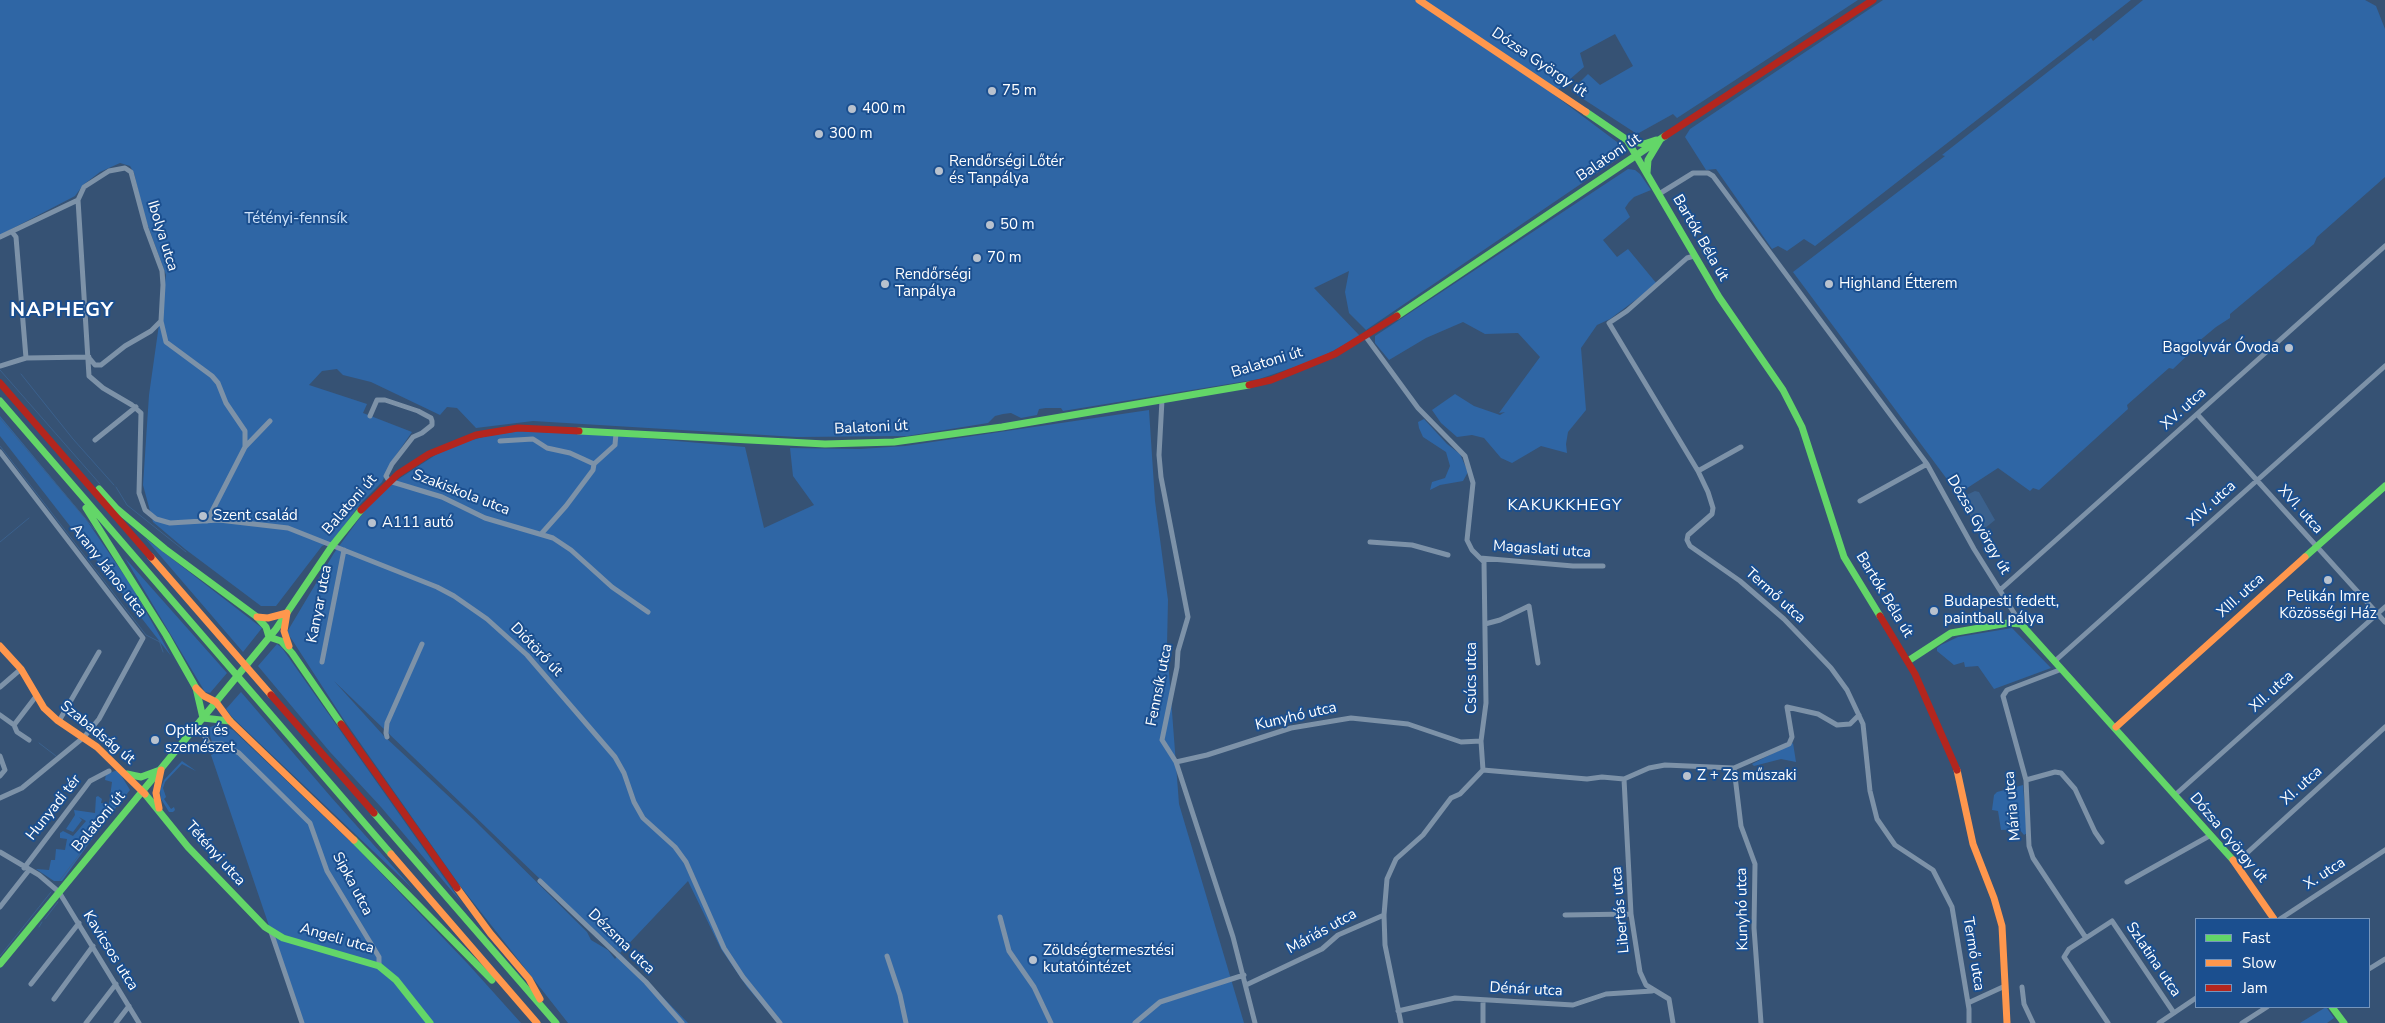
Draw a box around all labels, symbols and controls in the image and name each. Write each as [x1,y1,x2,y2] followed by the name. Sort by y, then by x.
[1488,24,1590,102] street label: Dózsa György út
[1002,82,1037,100] place label: 75 m
[986,85,998,97] marker: 75 m
[862,100,906,118] place label: 400 m
[846,103,858,115] marker: 400 m
[829,125,873,143] place label: 300 m
[813,128,825,140] marker: 300 m
[1573,130,1645,186] street label: Balatoni út
[949,153,1064,188] place label: Rendőrségi Lőtér és Tanpálya
[933,165,945,177] marker: Rendőrségi Lőtér és Tanpálya
[1668,192,1732,284] street label: Bartók Béla út
[143,198,181,274] street label: Ibolya utca
[244,210,348,228] park label: Tétényi-fennsík
[1000,216,1035,234] place label: 50 m
[984,219,996,231] marker: 50 m
[987,249,1022,267] place label: 70 m
[971,252,983,264] marker: 70 m
[895,266,971,301] place label: Rendőrségi Tanpálya
[1839,275,1958,293] place label: Highland Étterem
[879,278,891,290] marker: Rendőrségi Tanpálya
[1823,278,1835,290] marker: Highland Étterem
[9,299,115,323] district label: NAPHEGY
[2163,339,2279,357] place label: Bagolyvár Óvoda
[2283,342,2295,354] marker: Bagolyvár Óvoda
[1229,344,1305,382] street label: Balatoni út
[2158,384,2210,434] street label: XV. utca
[834,417,908,439] street label: Balatoni út
[410,466,512,520] street label: Szakiskola utca
[319,471,381,539] street label: Balatoni út
[1942,472,2014,578] street label: Dózsa György út
[2184,478,2240,530] street label: XIV. utca
[2273,482,2327,538] street label: XVI. utca
[1506,496,1624,516] district label: KAKUKKHEGY
[213,507,298,525] place label: Szent család
[197,510,209,522] marker: Szent család
[382,514,454,532] place label: A111 autó
[366,517,378,529] marker: A111 autó
[66,521,150,621] street label: Arany János utca
[1492,538,1592,562] street label: Magaslati utca
[1851,549,1917,641] street label: Bartók Béla út
[304,564,336,644] street label: Kanyar utca
[1741,564,1809,628] street label: Termő utca
[2214,570,2268,622] street label: XIII. utca
[2322,574,2334,586] marker: Pelikán Imre Közösségi Ház
[2279,588,2377,623] place label: Pelikán Imre Közösségi Ház
[1944,593,2059,628] place label: Budapesti fedett, paintball pálya
[1928,605,1940,617] marker: Budapesti fedett, paintball pálya
[506,619,566,681] street label: Diótörő út
[1143,642,1177,728] street label: Fennsík utca
[1463,642,1481,714] street label: Csúcs utca
[2246,668,2298,716] street label: XII. utca
[56,697,138,769] street label: Szabadság út
[1254,699,1338,735] street label: Kunyhó utca
[165,722,235,757] place label: Optika és szemészet
[149,734,161,746] marker: Optika és szemészet
[2278,763,2326,809] street label: XI. utca
[1697,767,1796,785] place label: Z + Zs műszaki
[1681,770,1693,782] marker: Z + Zs műszaki
[2001,770,2025,842] street label: Mária utca
[23,772,85,844] street label: Hunyadi tér
[68,788,130,856] street label: Balatoni út
[2185,790,2271,886] street label: Dózsa György út
[181,818,249,890] street label: Tétényi utca
[328,849,376,919] street label: Sipka utca
[2301,854,2349,894] street label: X. utca
[1608,866,1634,954] street label: Libertás utca
[1733,867,1753,951] street label: Kunyhó utca
[1284,905,1360,959] street label: Máriás utca
[584,906,658,978] street label: Dézsma utca
[78,908,142,994] street label: Kavicsos utca
[1958,916,1988,992] street label: Termő utca
[2195,918,2370,1008] legend
[2121,919,2185,1001] street label: Szlatina utca
[298,920,376,958] street label: Angeli utca
[2242,928,2270,948] text: Fast
[1043,942,1174,977] place label: Zöldségtermesztési kutatóintézet
[2242,953,2276,973] text: Slow
[1027,954,1039,966] marker: Zöldségtermesztési kutatóintézet
[2242,978,2268,998] text: Jam
[1489,979,1563,1001] street label: Dénár utca

